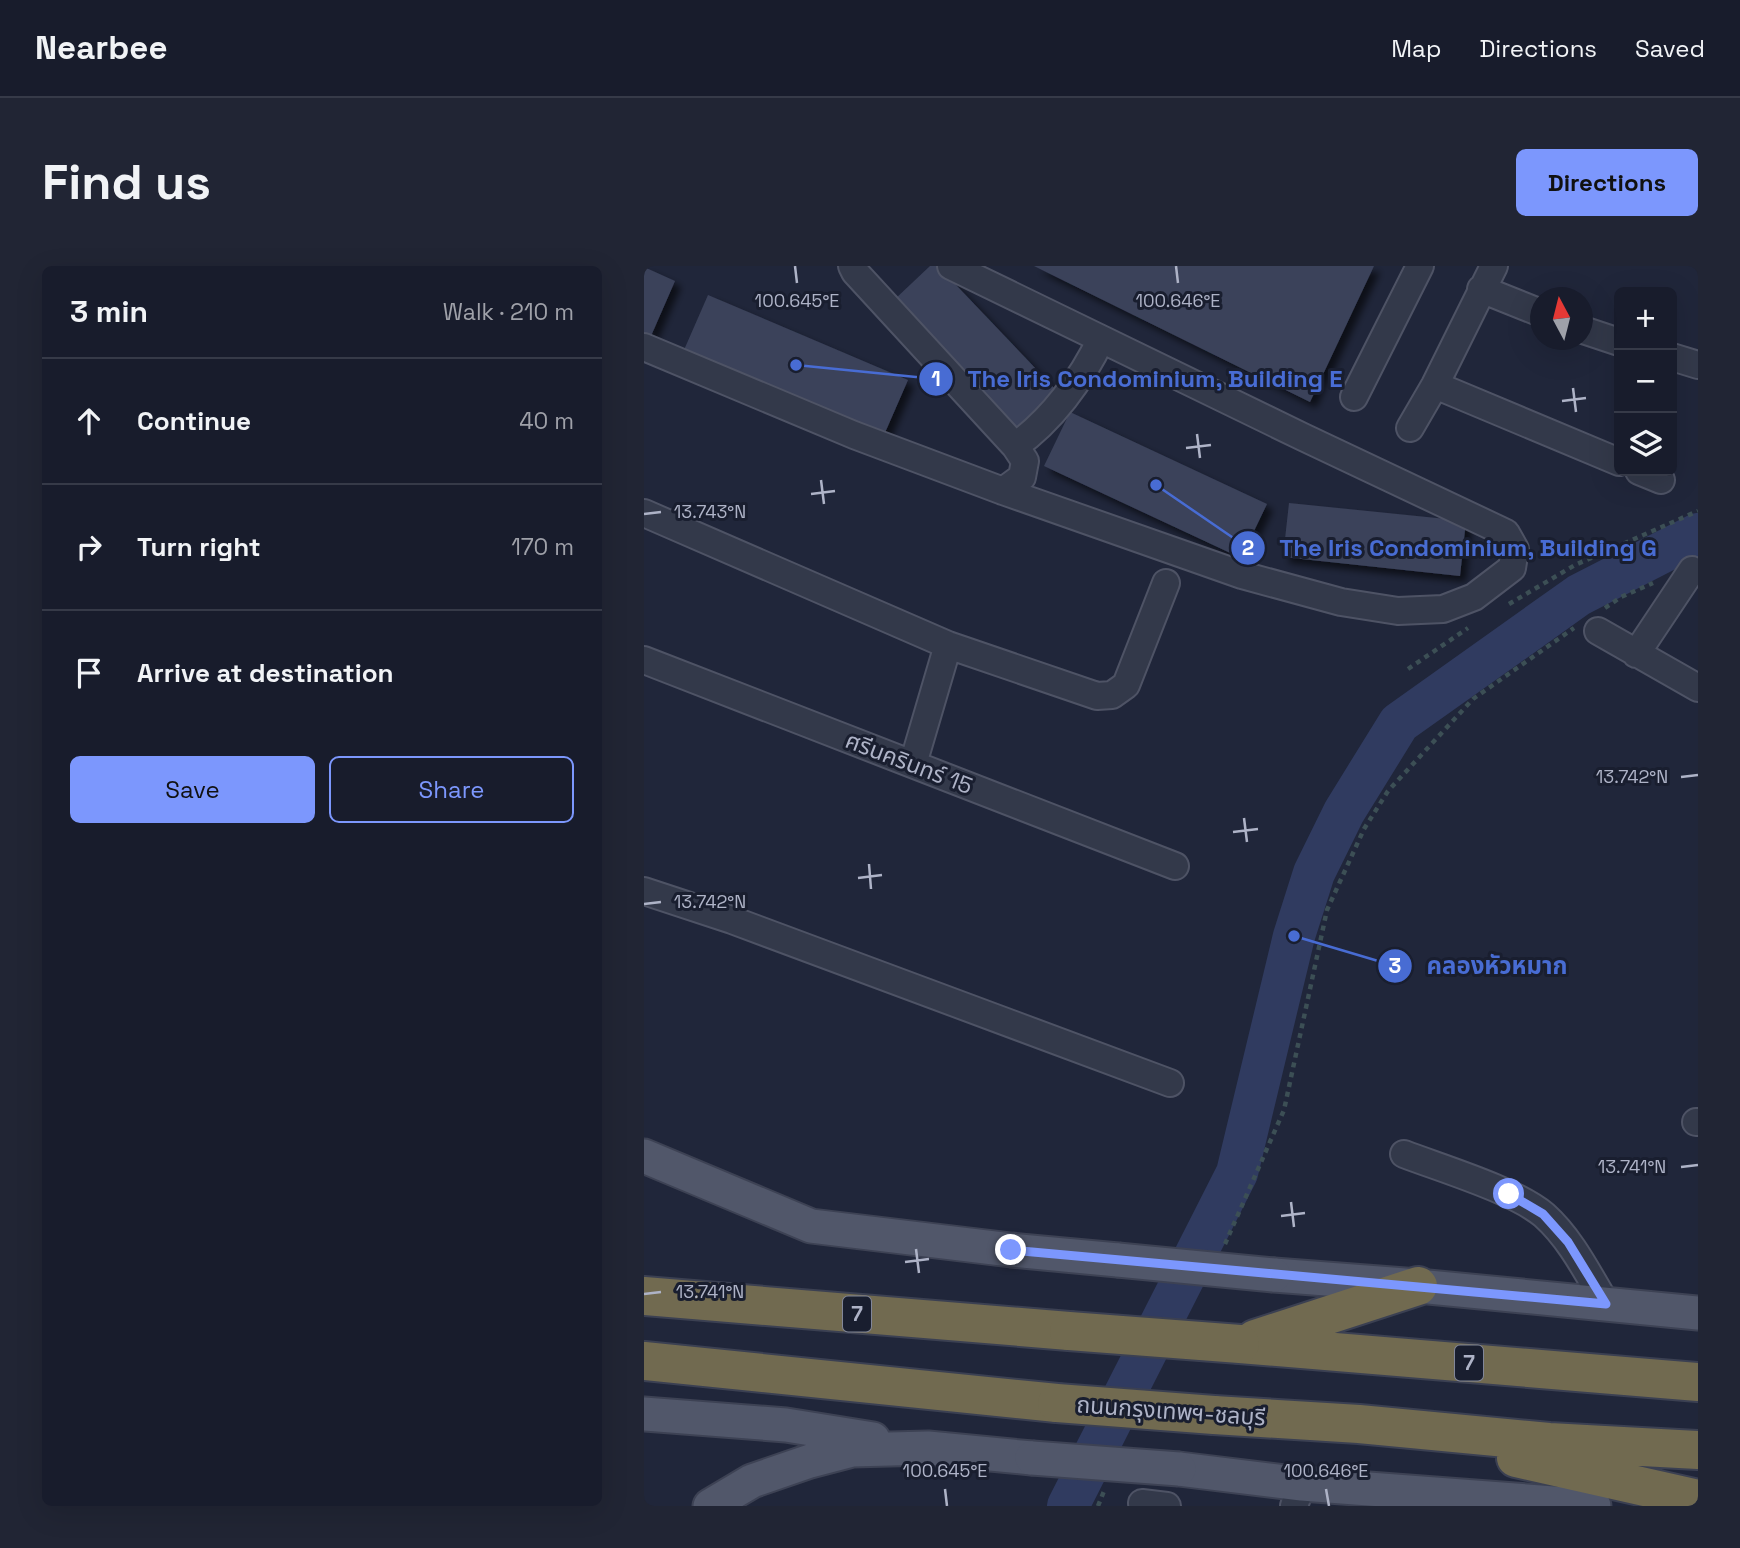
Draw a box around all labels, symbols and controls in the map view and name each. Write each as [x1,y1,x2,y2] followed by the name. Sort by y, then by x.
[35,27,167,69] text: Nearbee
[1391,33,1441,64] text: Map
[1479,33,1597,64] text: Directions
[1635,33,1705,64] text: Saved
[1516,149,1698,216] button: Directions
[42,151,211,213] text: Find us
[1530,287,1593,350] north arrow
[1614,287,1677,476] map controls
[1614,287,1677,350] button: +
[755,289,839,312] text: 100.645°E
[1136,289,1221,312] text: 100.646°E
[70,292,148,331] text: 3 min
[443,297,574,327] text: Walk · 210 m
[1614,350,1677,413] button: −
[919,357,1357,402] callout: The Iris Condominium, Building E
[967,363,1343,394] text: The Iris Condominium, Building E
[931,365,941,392] text: 1
[70,402,108,440] icon: ahead
[137,404,251,438] text: Continue
[519,406,574,436] text: 40 m
[1614,413,1677,476] button: layers
[674,500,746,523] text: 13.743°N
[1230,525,1671,570] callout: The Iris Condominium, Building G
[70,528,108,566] icon: right
[137,530,261,564] text: Turn right
[511,532,574,562] text: 170 m
[1279,532,1657,563] text: The Iris Condominium, Building G
[1242,534,1254,561] text: 2
[70,654,108,692] icon: arrive
[137,656,394,690] text: Arrive at destination
[841,725,977,801] street label: ศรีนครินทร์ 15
[70,756,315,823] button: Save
[329,756,574,823] button: Share
[1596,765,1668,788] text: 13.742°N
[674,890,746,913] text: 13.742°N
[1377,943,1581,988] callout: คลองหัวหมาก
[1427,950,1567,981] text: คลองหัวหมาก
[1389,952,1401,979] text: 3
[1598,1155,1666,1178] text: 13.741°N
[1493,1178,1524,1209] route start
[995,1234,1026,1265] route end
[676,1280,744,1303] text: 13.741°N
[843,1296,871,1332] road number: 7
[1455,1346,1483,1380] road number: 7
[1075,1389,1267,1433] street label: ถนนกรุงเทพฯ-ชลบุรี
[903,1459,987,1482] text: 100.645°E
[1284,1459,1369,1482] text: 100.646°E

